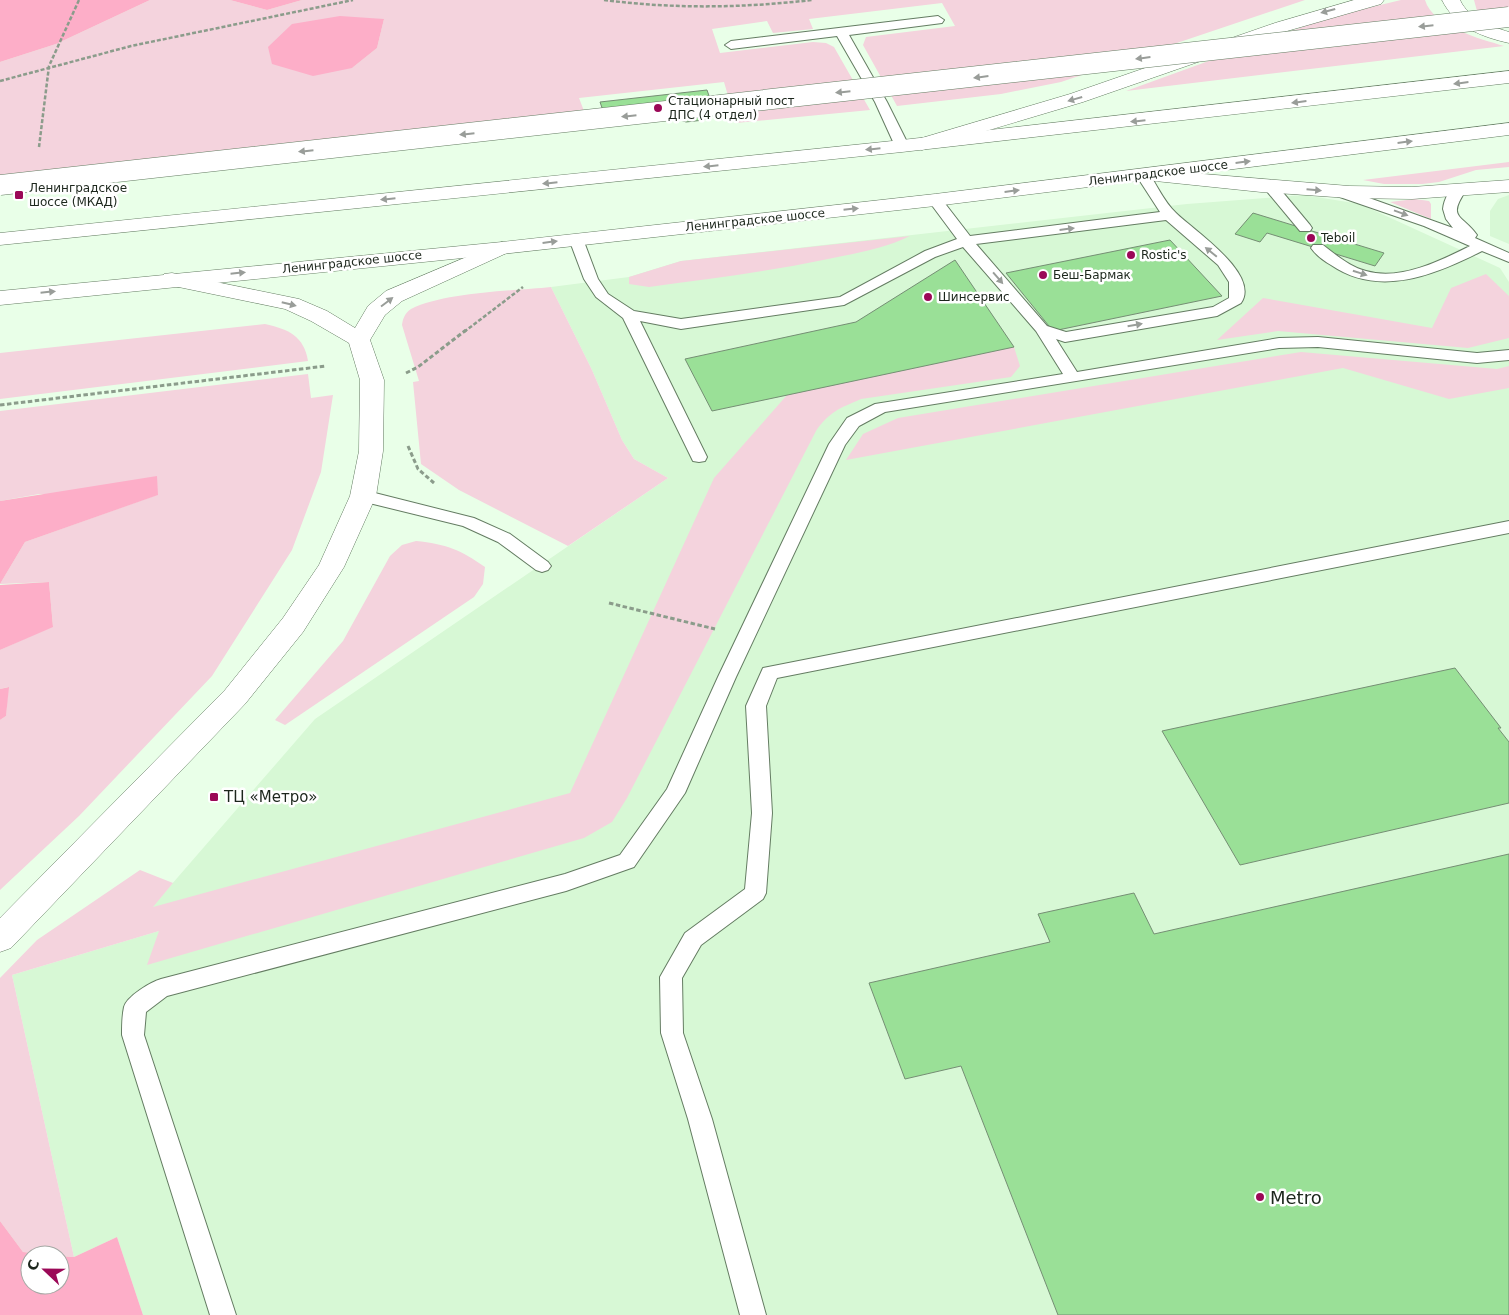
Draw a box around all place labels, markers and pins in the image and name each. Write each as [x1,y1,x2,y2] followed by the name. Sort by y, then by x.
[668,94,795,122] place label: Стационарный пост ДПС (4 отдел)
[652,102,664,114] marker: Стационарный пост ДПС (4 отдел)
[29,181,127,209] place label: Ленинградское шоссе (МКАД)
[13,189,25,201] marker: Ленинградское шоссе (МКАД)
[1320,231,1355,245] place label: Teboil
[1305,232,1317,244] marker: Teboil
[1141,248,1187,262] place label: Rostic's
[1125,249,1137,261] marker: Rostic's
[1053,268,1131,282] place label: Беш-Бармак
[1037,269,1049,281] marker: Беш-Бармак
[938,290,1010,304] place label: Шинсервис
[922,291,934,303] marker: Шинсервис
[223,788,318,806] place label: ТЦ «Метро»
[208,791,220,803] marker: ТЦ «Метро»
[1270,1187,1322,1208] place label: Metro
[1254,1191,1266,1203] marker: Metro

